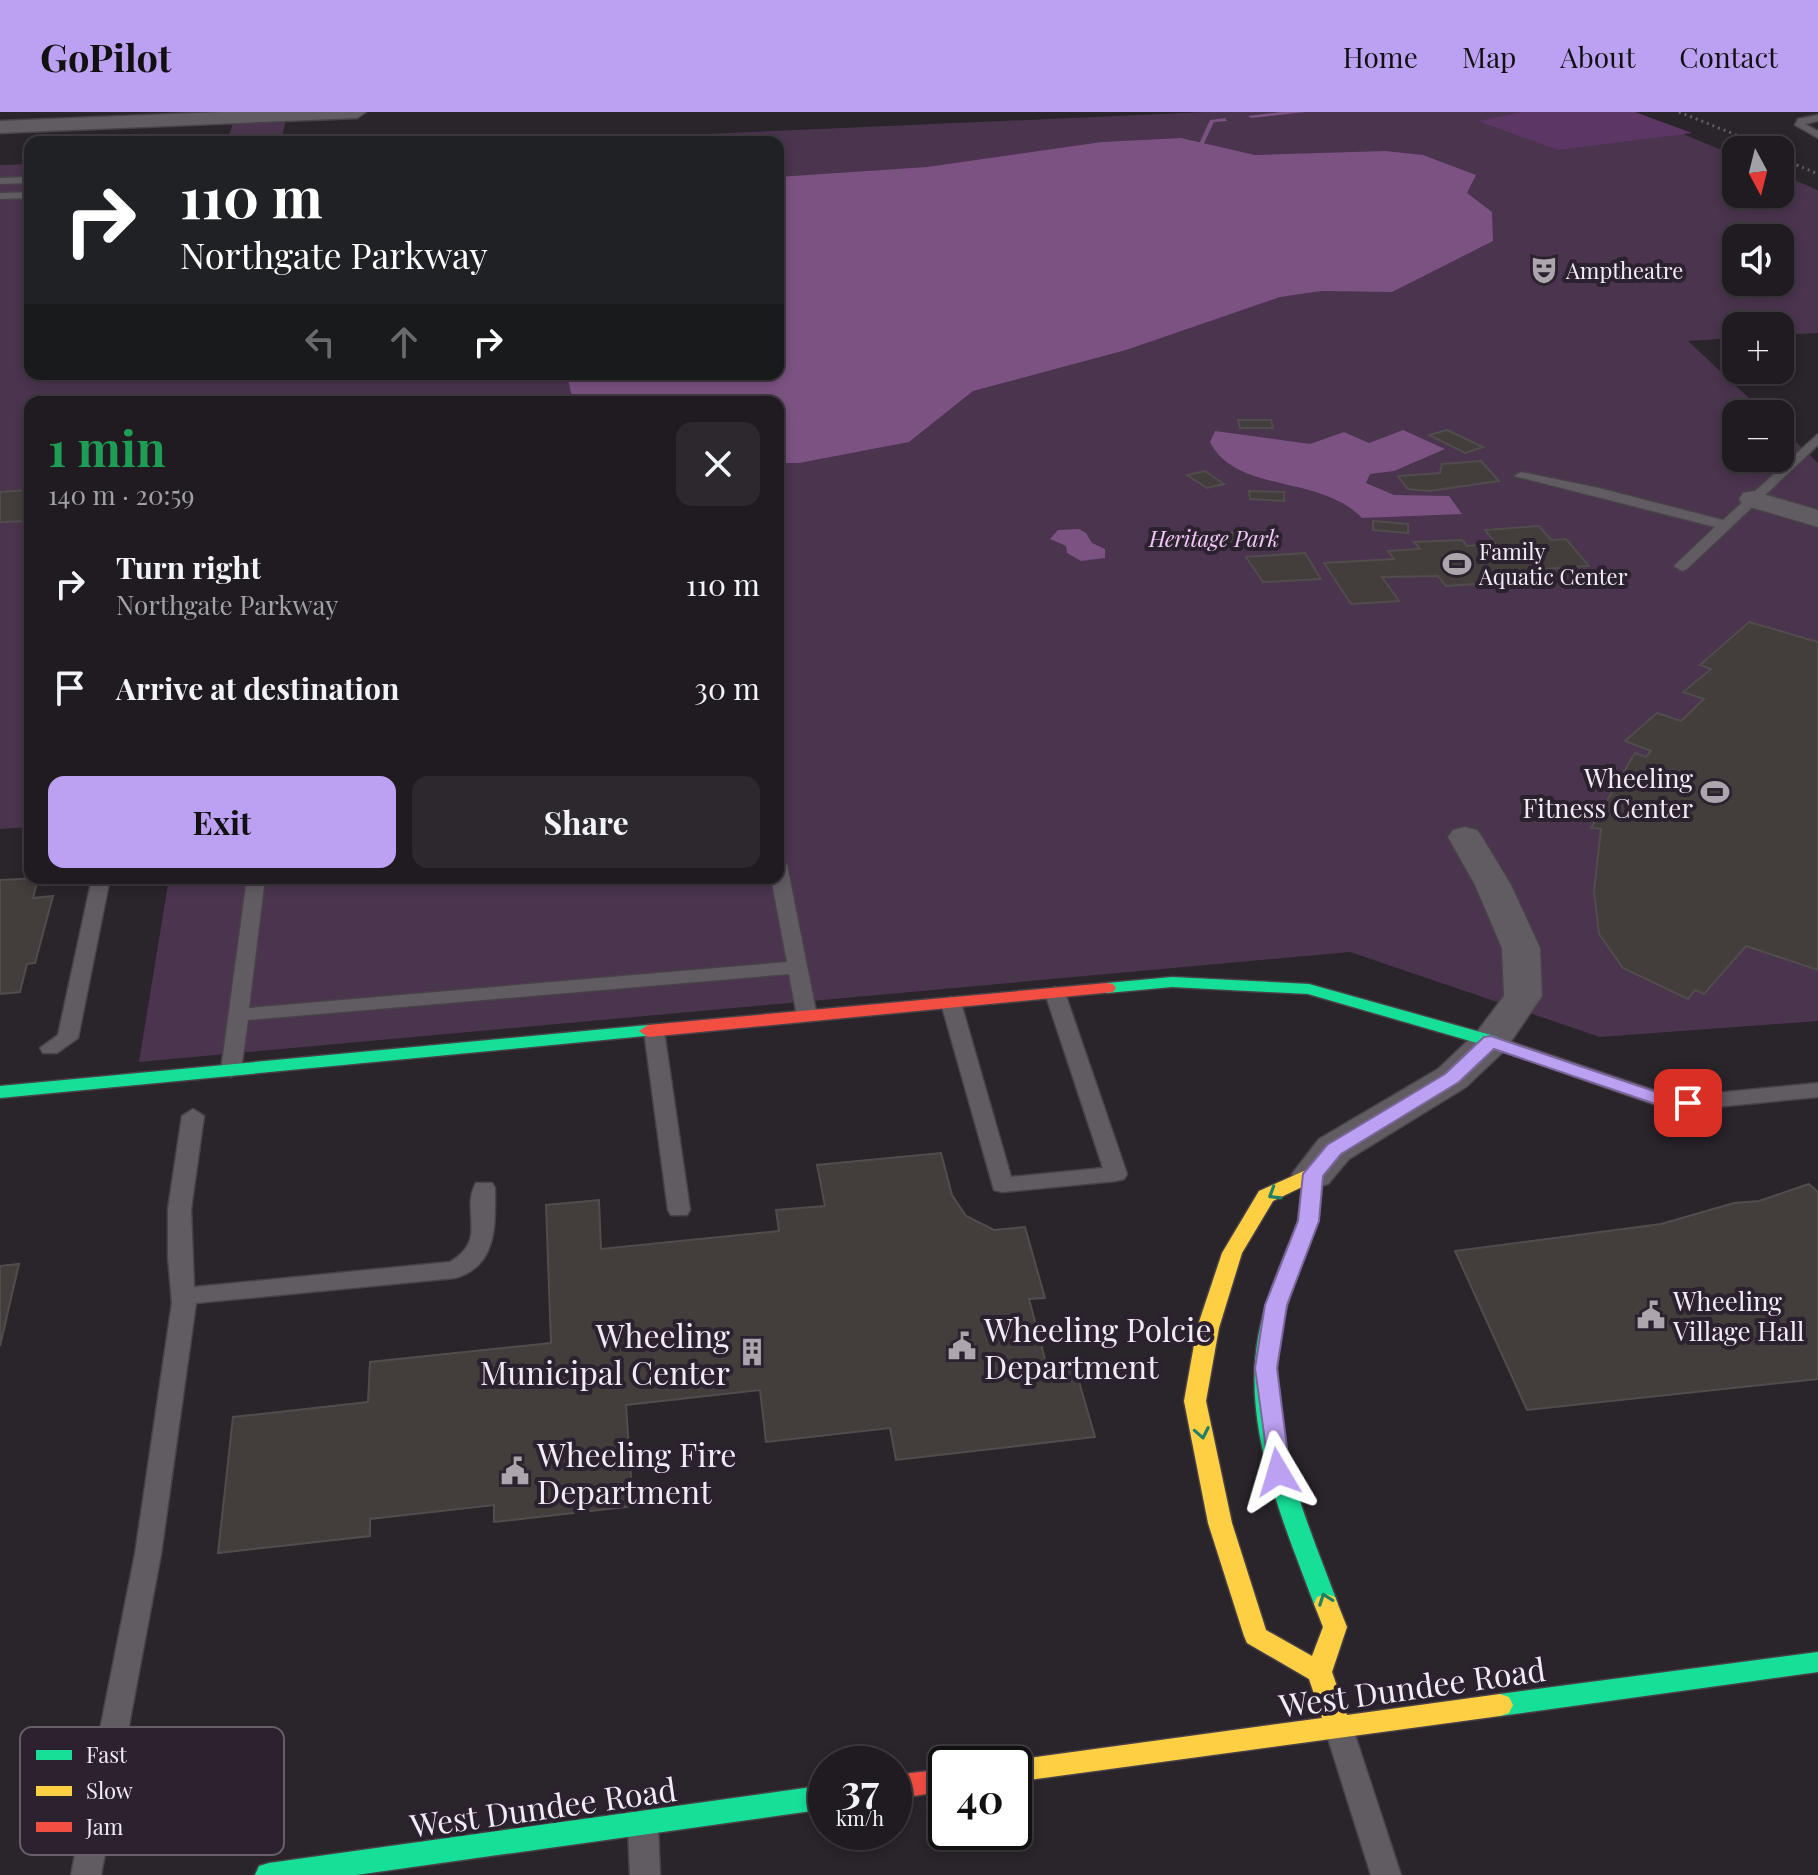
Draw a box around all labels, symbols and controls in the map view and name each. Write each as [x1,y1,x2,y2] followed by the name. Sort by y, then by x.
[40,31,171,82] text: GoPilot
[1343,38,1418,75] text: Home
[1462,38,1516,75] text: Map
[1560,38,1635,75] text: About
[1679,38,1778,75] text: Contact
[1722,136,1794,208] north arrow
[1722,136,1794,472] map controls
[180,158,323,233] text: 110 m
[48,168,152,272] icon: right
[1722,224,1794,296] button: sound
[180,230,488,278] text: Northgate Parkway
[1529,255,1559,285] theatre icon: Amptheatre
[1565,255,1683,285] place label: Amptheatre
[1722,312,1794,384] button: +
[298,320,342,364] icon: left
[382,320,426,364] icon: ahead
[466,320,510,364] icon: right
[1722,400,1794,472] button: −
[48,415,166,479] text: 1 min
[676,422,760,506] button: close
[48,477,194,512] text: 140 m · 20:59
[1148,523,1279,553] park label: Heritage Park
[1478,536,1628,591] place label: Family Aquatic Center
[116,547,261,587] text: Turn right
[1442,549,1472,579] sports icon: Family Aquatic Center
[48,562,92,606] icon: right
[686,564,760,604] text: 110 m
[116,587,338,622] text: Northgate Parkway
[48,666,92,710] icon: arrive
[116,668,399,708] text: Arrive at destination
[694,668,760,708] text: 30 m
[1522,760,1693,825] place label: Wheeling Fitness Center
[48,776,396,868] button: Exit
[412,776,760,868] button: Share
[1700,777,1730,807] sports icon: Wheeling Fitness Center
[1654,1069,1722,1137] pin
[1666,1081,1710,1125] icon: arrive
[1269,1184,1283,1199] one-way arrow
[1672,1283,1805,1348] place label: Wheeling Village Hall
[1636,1300,1666,1330] public building icon: Wheeling Village Hall
[983,1307,1212,1387] place label: Wheeling Polcie Department
[480,1313,730,1393] place label: Wheeling Municipal Center
[947,1331,977,1361] public building icon: Wheeling Polcie Department
[737,1337,767,1367] building icon: Wheeling Municipal Center
[1193,1425,1210,1439] one-way arrow
[1236,1430,1320,1514] position arrow
[536,1432,737,1512] place label: Wheeling Fire Department
[500,1456,530,1486] public building icon: Wheeling Fire Department
[1318,1593,1335,1607] one-way arrow
[1275,1646,1548,1726] street label: West Dundee Road
[20,1727,284,1855] legend
[86,1739,128,1769] text: Fast
[928,1746,1032,1850] speed limit sign: 40
[841,1761,879,1814] text: 37
[406,1766,679,1846] street label: West Dundee Road
[86,1775,133,1805] text: Slow
[836,1804,884,1831] text: km/h
[85,1811,124,1841] text: Jam

